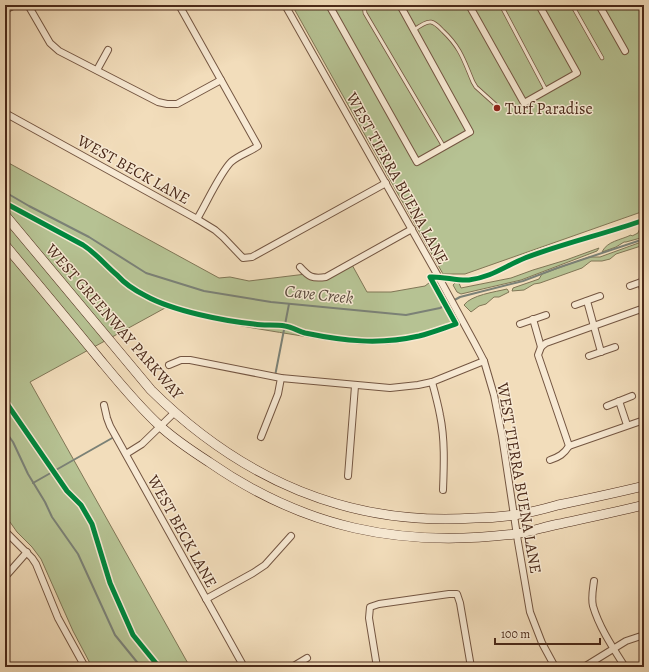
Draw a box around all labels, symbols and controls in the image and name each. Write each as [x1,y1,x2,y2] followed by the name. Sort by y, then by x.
[340,88,454,268] street label: WEST TIERRA BUENA LANE
[505,98,593,120] place label: Turf Paradise
[492,103,502,113] marker: Turf Paradise
[72,129,194,210] street label: WEST BECK LANE
[40,238,188,404] street label: WEST GREENWAY PARKWAY
[283,279,355,310] water label: Cave Creek
[491,380,547,575] street label: WEST TIERRA BUENA LANE
[142,470,222,592] street label: WEST BECK LANE
[495,620,600,646] scale bar
[501,626,530,642] text: 100 m

